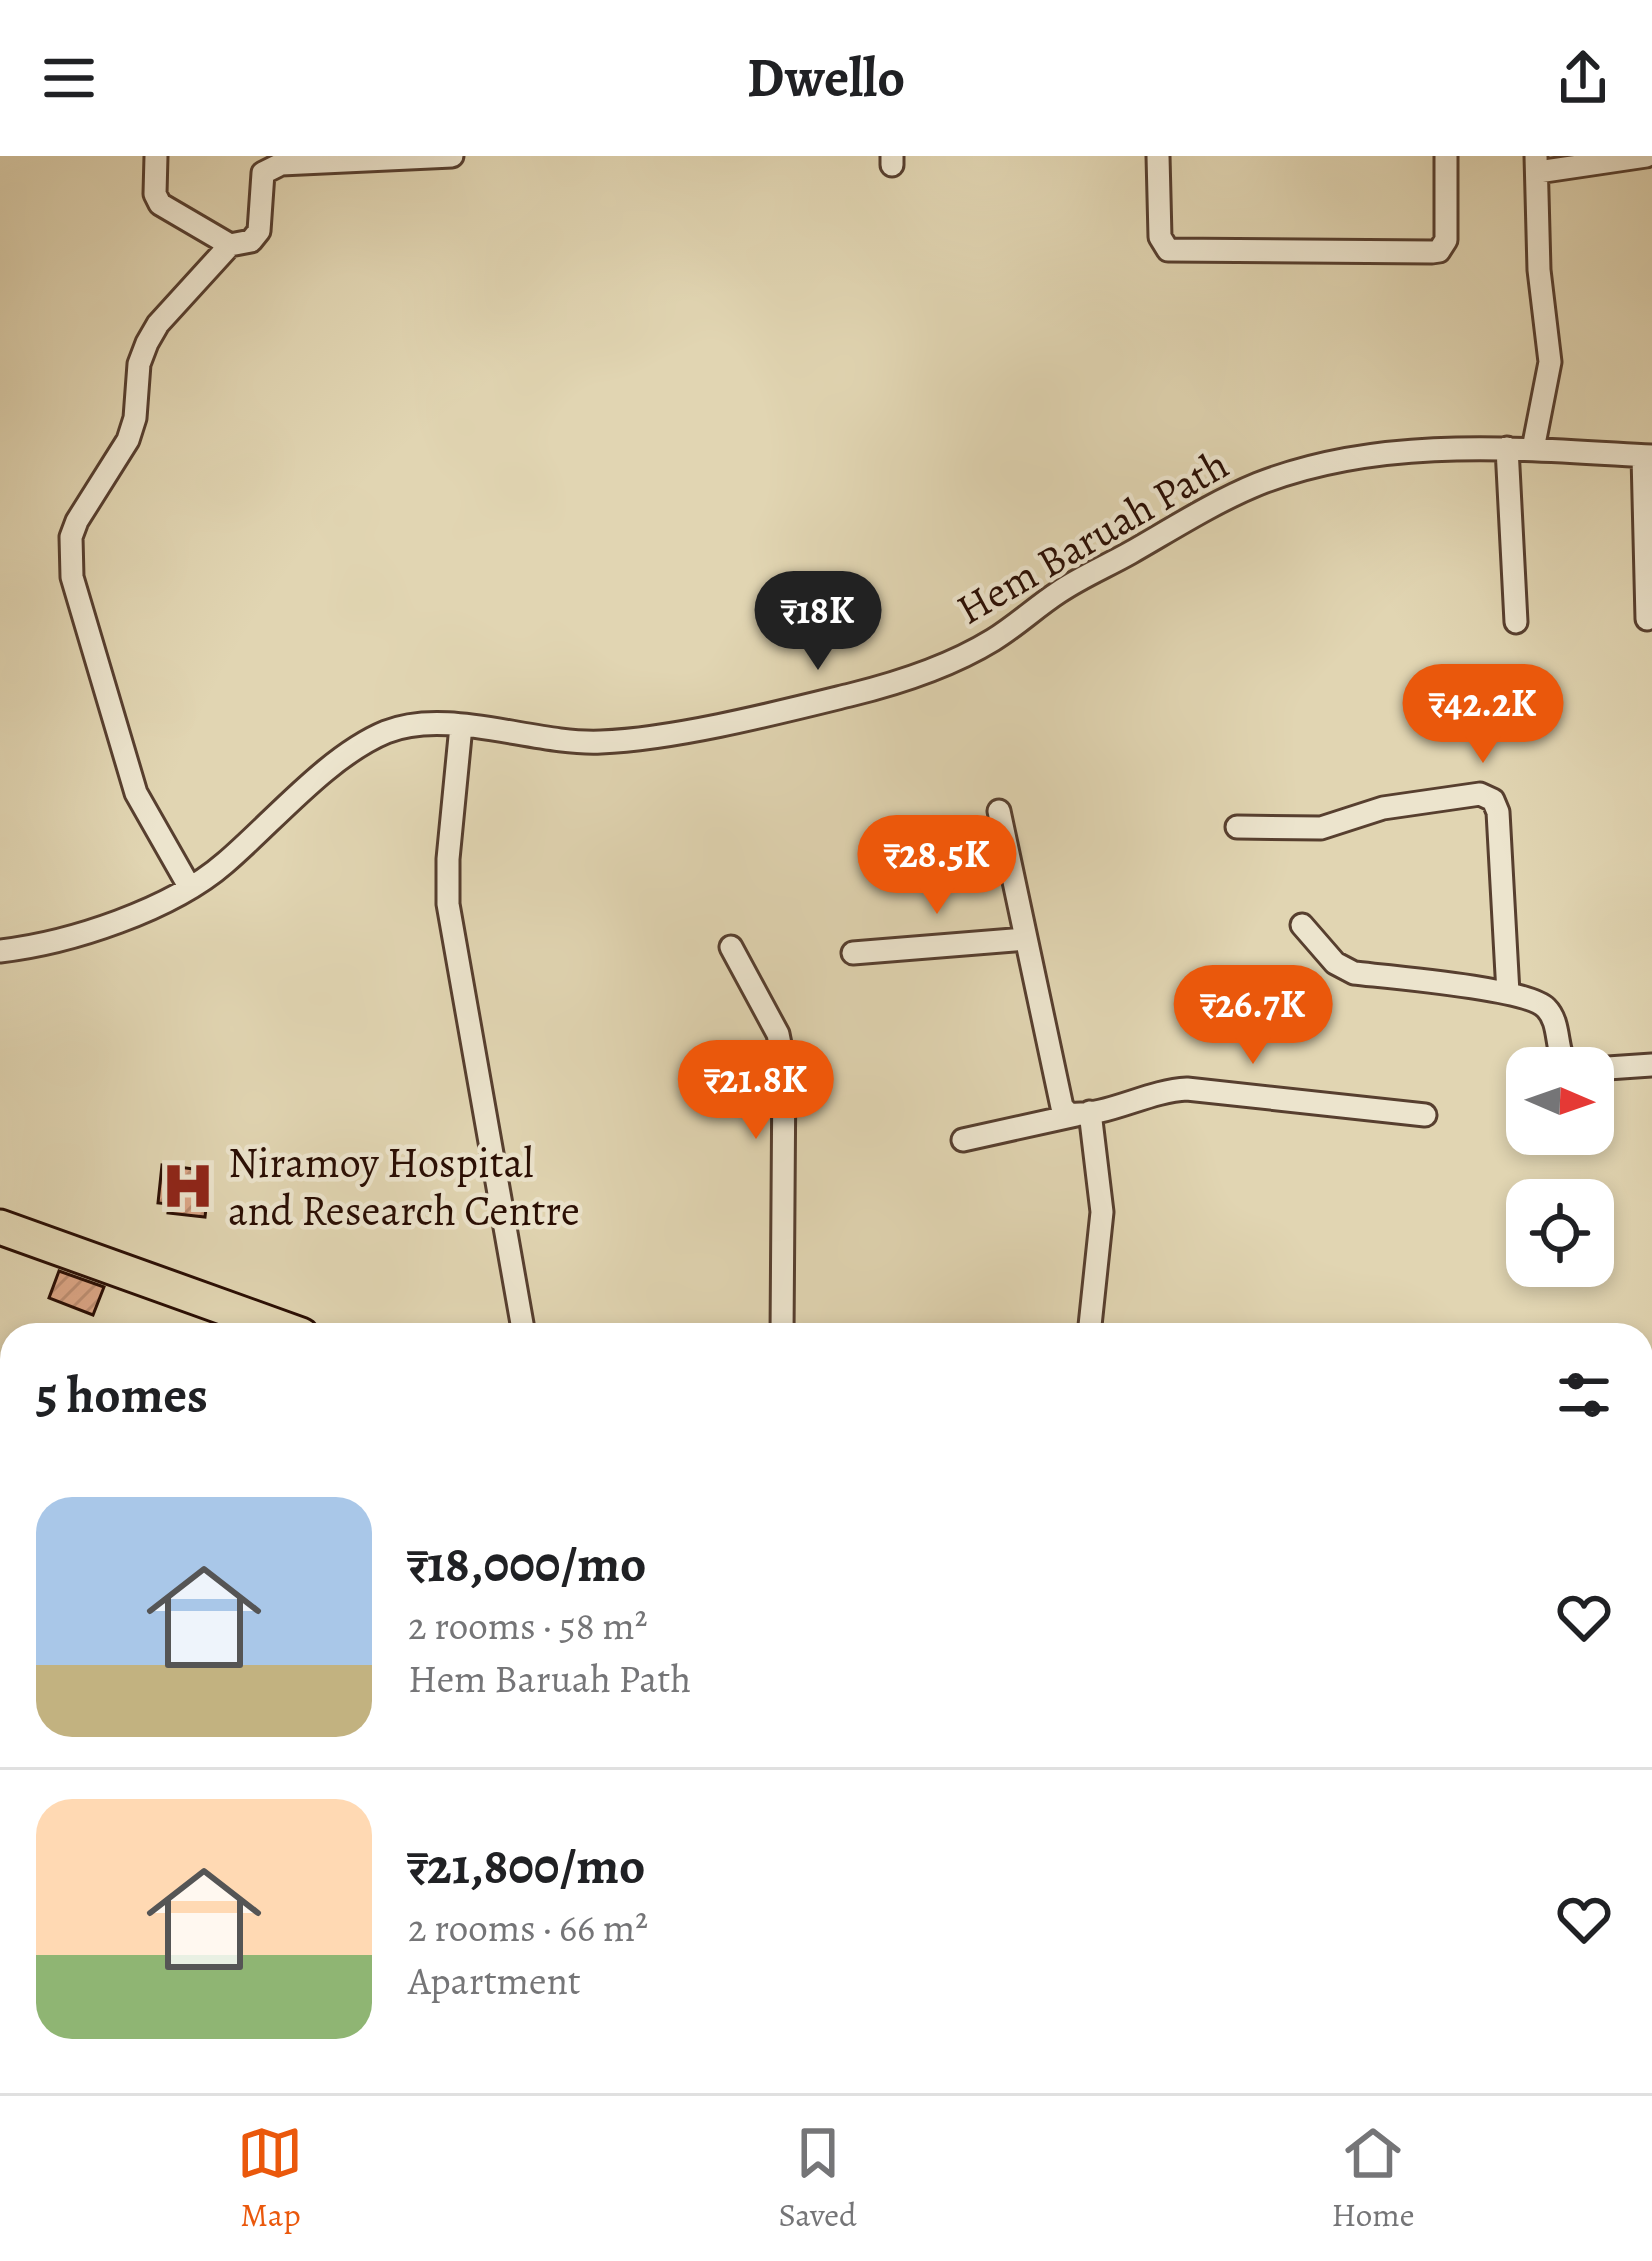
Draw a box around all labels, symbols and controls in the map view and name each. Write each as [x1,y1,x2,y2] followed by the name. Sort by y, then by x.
[747,41,905,115] text: Dwello
[36,45,102,111] icon: menu
[1550,45,1616,111] icon: share
[946,436,1239,637] street label: Hem Baruah Path
[747,571,889,673] pin: ₹18K
[782,583,854,636] text: ₹18K
[1385,664,1581,766] pin: ₹42.2K
[1430,676,1536,729] text: ₹42.2K
[839,815,1035,917] pin: ₹28.5K
[884,827,990,880] text: ₹28.5K
[1155,965,1351,1067] pin: ₹26.7K
[1201,977,1305,1030] text: ₹26.7K
[658,1040,854,1142] pin: ₹21.8K
[1506,1047,1614,1155] north arrow
[1506,1047,1614,1287] map controls
[705,1052,807,1105] text: ₹21.8K
[228,1134,580,1239] place label: Niramoy Hospital and Research Centre
[159,1157,217,1215] hospital icon: Niramoy Hospital and Research Centre
[1506,1179,1614,1287] button: locate
[36,1360,208,1430] text: 5 homes
[1551,1362,1617,1428] icon: filters
[408,1529,646,1599] text: ₹18,000/mo
[132,1545,276,1689] icon: home
[1551,1584,1617,1650] icon: heart
[408,1599,648,1652] text: 2 rooms · 58 m²
[408,1652,691,1705] text: Hem Baruah Path
[408,1831,645,1901] text: ₹21,800/mo
[132,1847,276,1991] icon: home
[1551,1886,1617,1952] icon: heart
[408,1901,648,1954] text: 2 rooms · 66 m²
[408,1954,581,2007] text: Apartment
[237,2120,303,2237] tab: Map
[778,2120,857,2237] tab: Saved
[1332,2120,1415,2237] tab: Home

